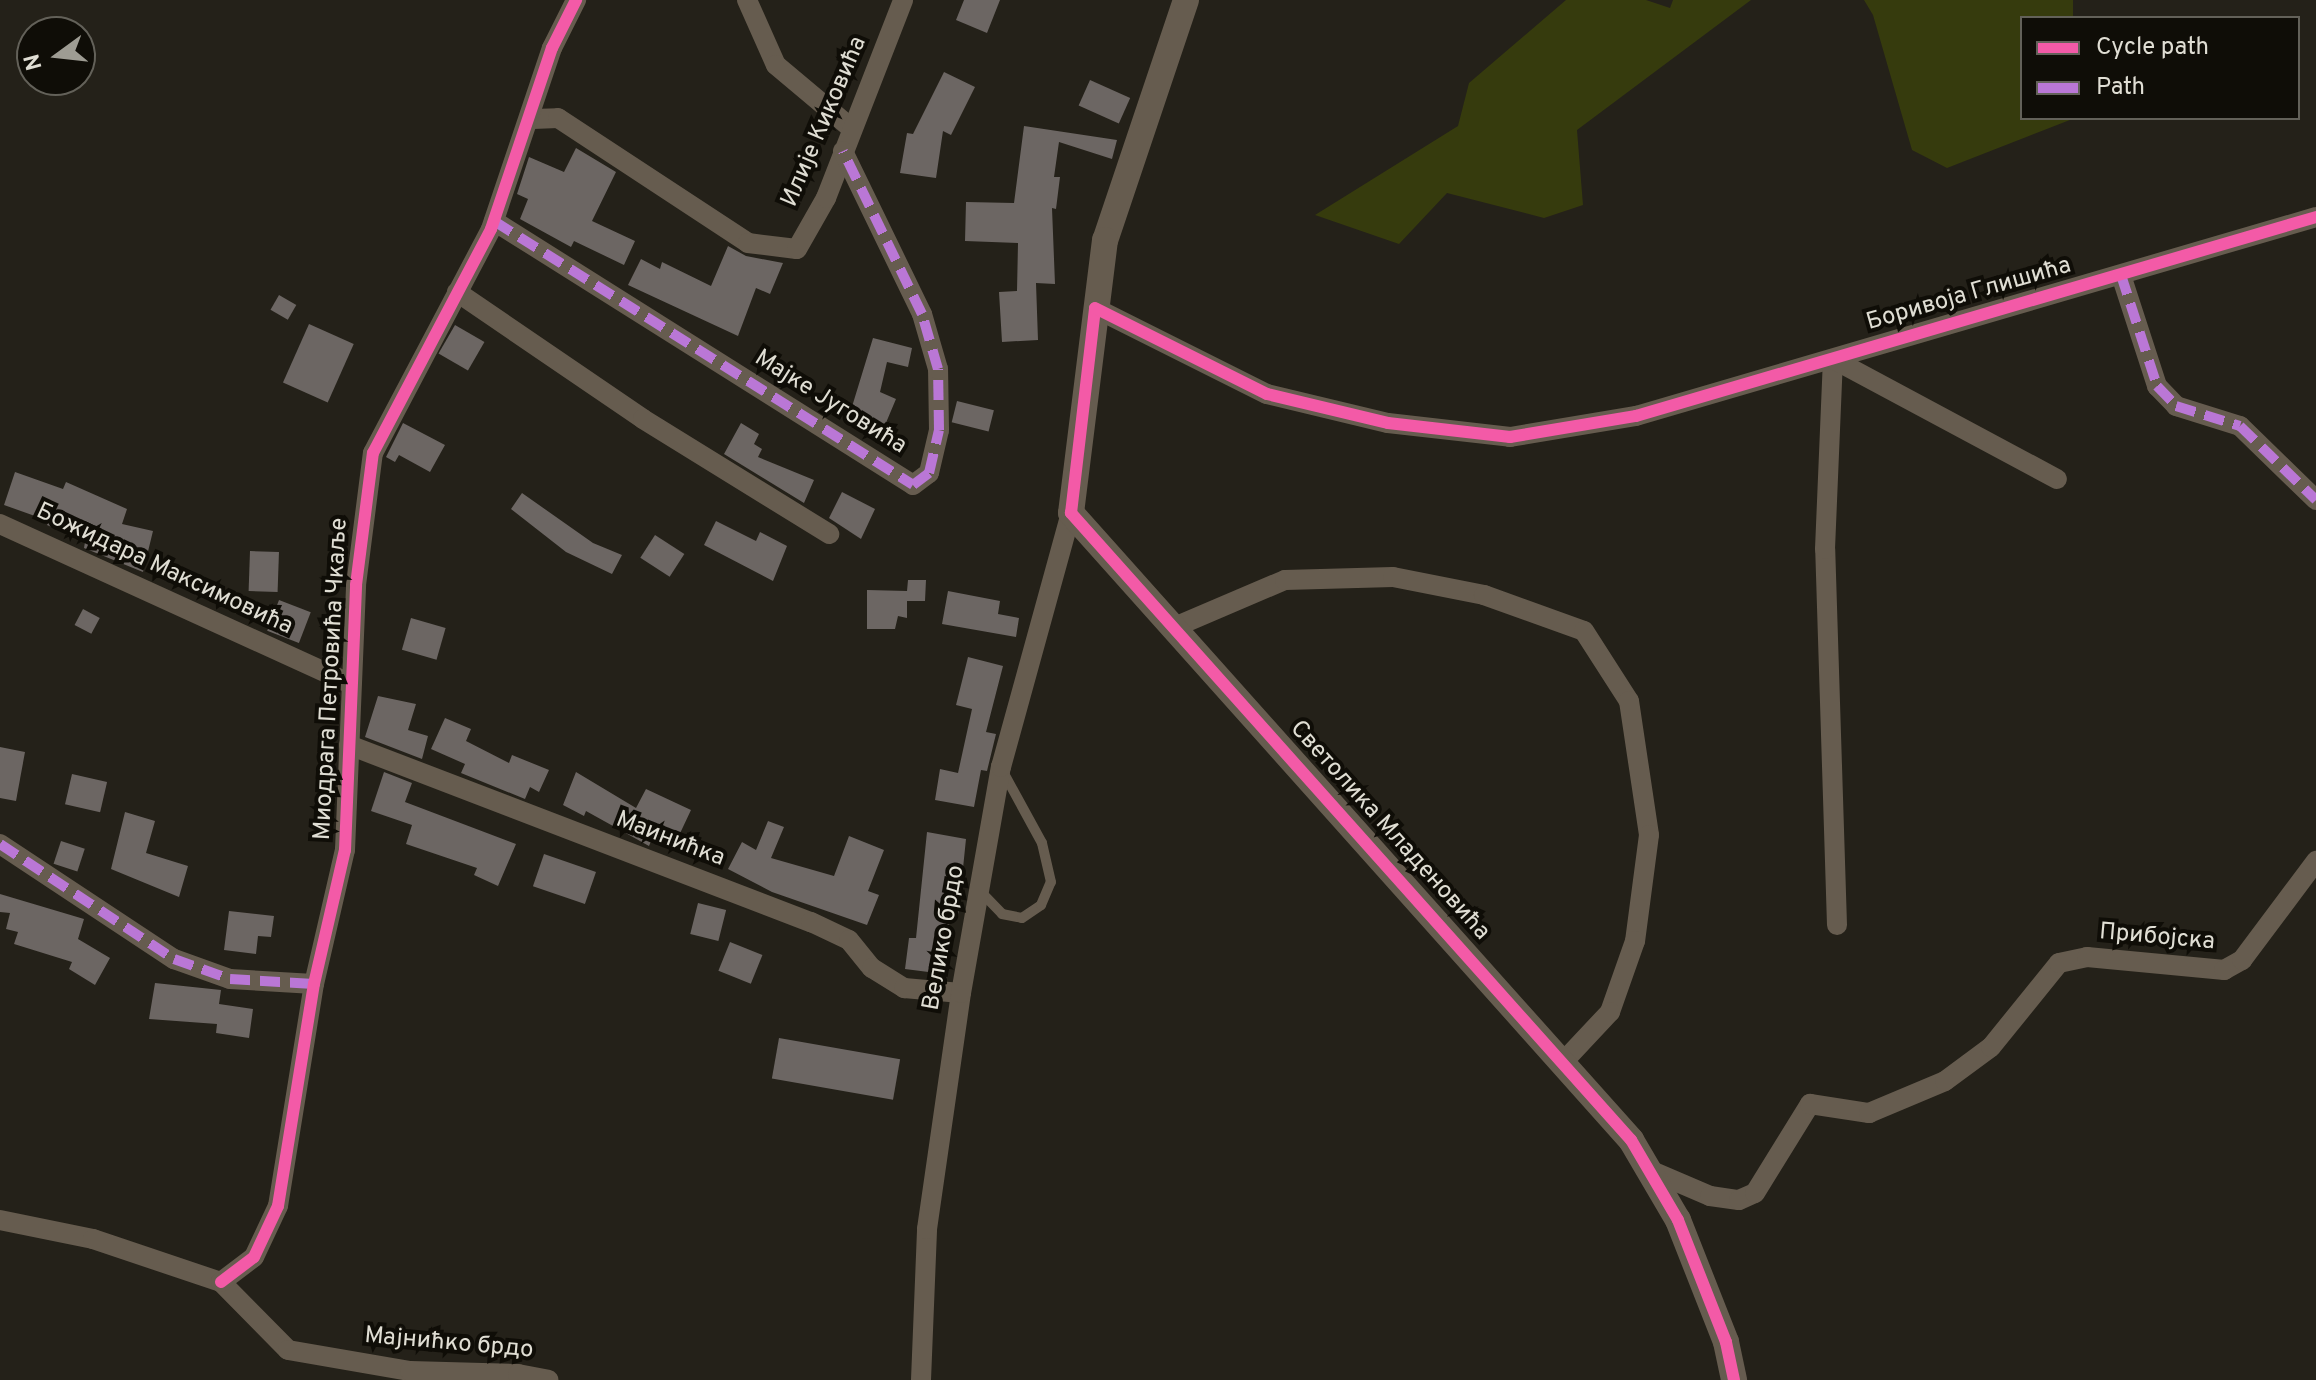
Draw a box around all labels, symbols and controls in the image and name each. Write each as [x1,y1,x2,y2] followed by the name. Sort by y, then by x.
[16,16,96,96] north arrow
[2020,16,2300,120] legend
[776,32,874,212] street label: Илије Киковића
[2096,33,2209,63] text: Cycle path
[19,51,49,73] text: N
[2096,73,2145,103] text: Path
[1863,252,2075,338] street label: Боривоја Глишића
[749,345,911,461] street label: Мајке Југовића
[31,498,297,642] street label: Божидара Максимовића
[309,517,355,841] street label: Миодрага Петровића Чкаље
[1283,715,1495,947] street label: Светолика Младеновића
[611,806,729,874] street label: Маинићка
[918,863,972,1013] street label: Велико брдо
[2098,919,2216,957] street label: Прибојска
[363,1322,535,1366] street label: Мајнићко брдо

